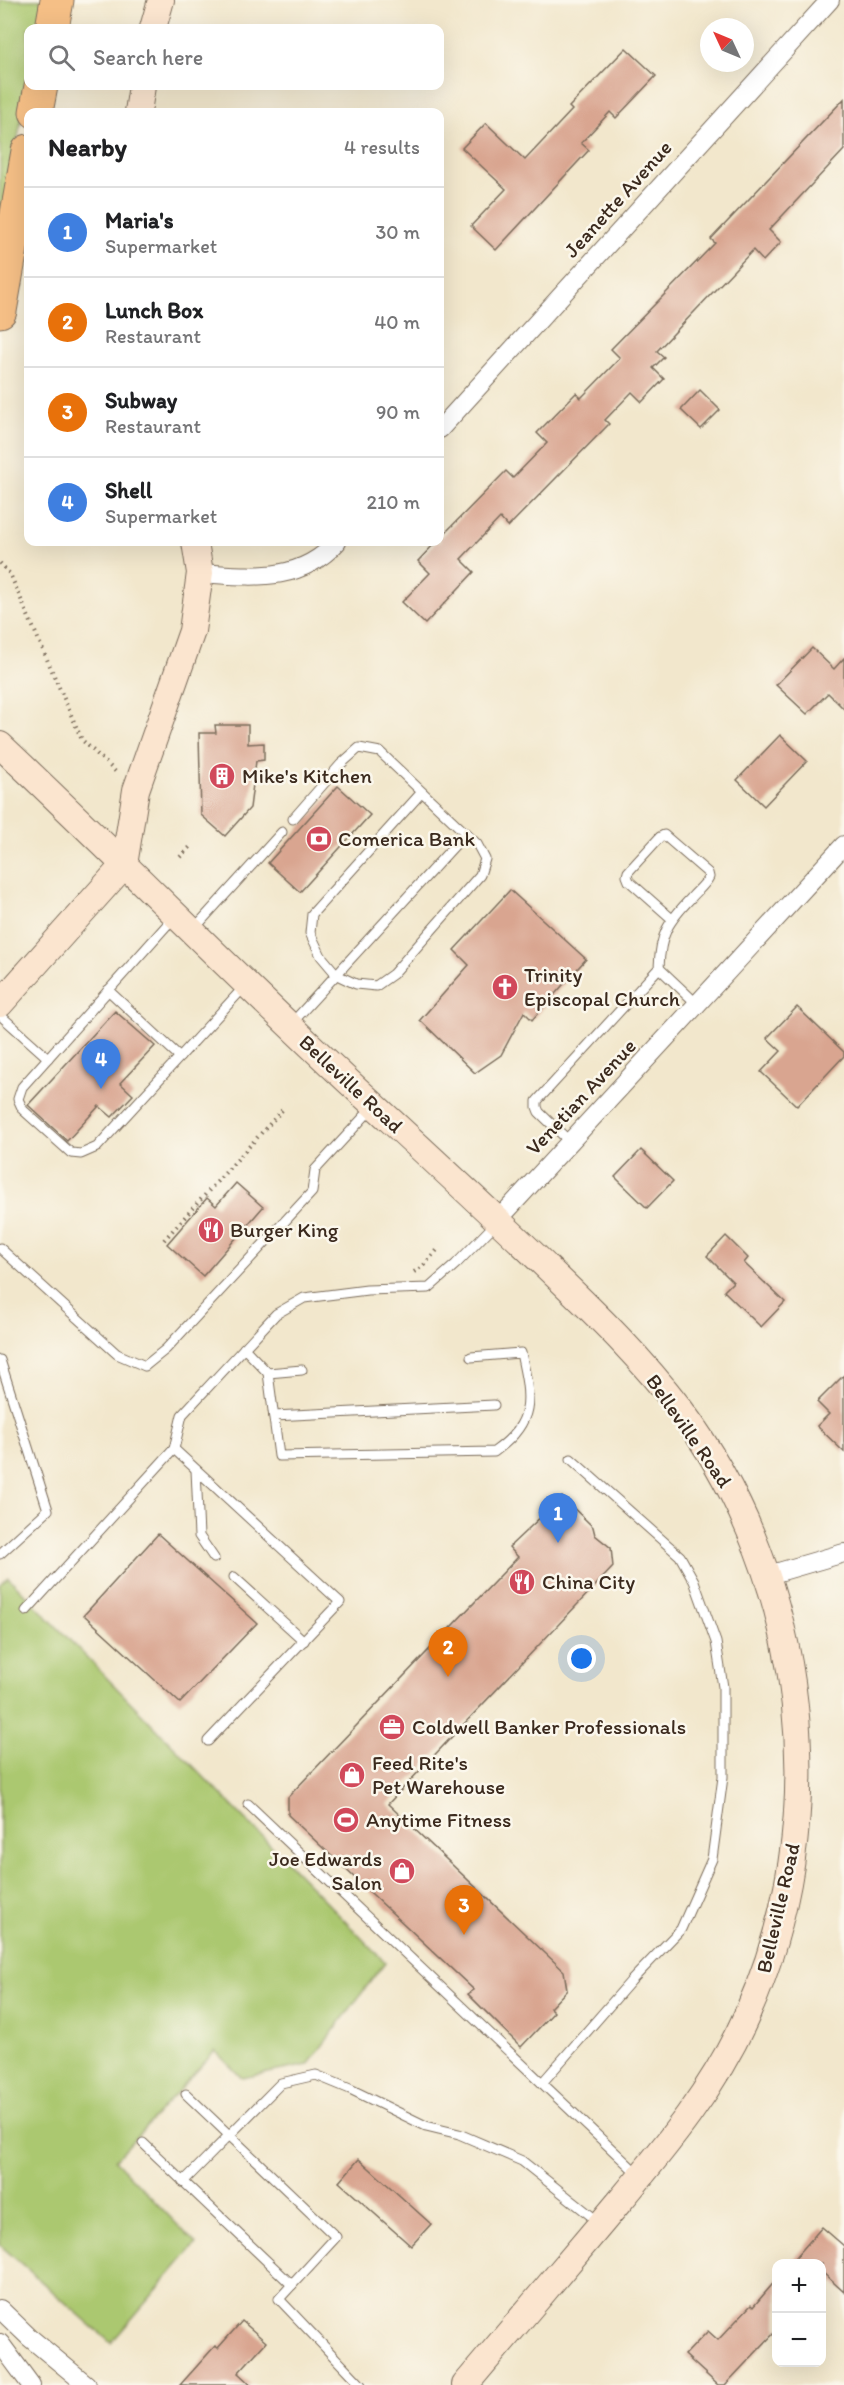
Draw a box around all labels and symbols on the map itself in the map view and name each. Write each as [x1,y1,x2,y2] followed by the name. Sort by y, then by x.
[700,18,754,72] north arrow
[558,135,677,262] street label: Jeanette Avenue
[207,761,237,791] building icon: Mike's Kitchen
[242,763,372,788] place label: Mike's Kitchen
[304,824,334,854] bank icon: Comerica Bank
[338,826,475,851] place label: Comerica Bank
[524,962,680,1011] place label: Trinity Episcopal Church
[490,972,520,1002] church icon: Trinity Episcopal Church
[294,1029,409,1138] street label: Belleville Road
[520,1033,641,1160] street label: Venetian Avenue
[82,1040,120,1089] pin: 4
[196,1215,226,1245] restaurant icon: Burger King
[230,1217,339,1242] place label: Burger King
[641,1369,738,1493] street label: Belleville Road
[538,1494,578,1543] pin: 1
[507,1567,537,1597] restaurant icon: China City
[542,1569,635,1594] place label: China City
[428,1628,468,1677] pin: 2
[567,1644,596,1673] your location
[377,1712,407,1742] office icon: Coldwell Banker Professionals
[412,1714,686,1739] place label: Coldwell Banker Professionals
[372,1750,505,1799] place label: Feed Rite's Pet Warehouse
[337,1760,367,1790] shop icon: Feed Rite's Pet Warehouse
[331,1805,361,1835] sports icon: Anytime Fitness
[366,1807,511,1832] place label: Anytime Fitness
[750,1840,805,1975] street label: Belleville Road
[269,1846,382,1895] place label: Joe Edwards Salon
[387,1856,417,1886] shop icon: Joe Edwards Salon
[444,1886,484,1935] pin: 3

